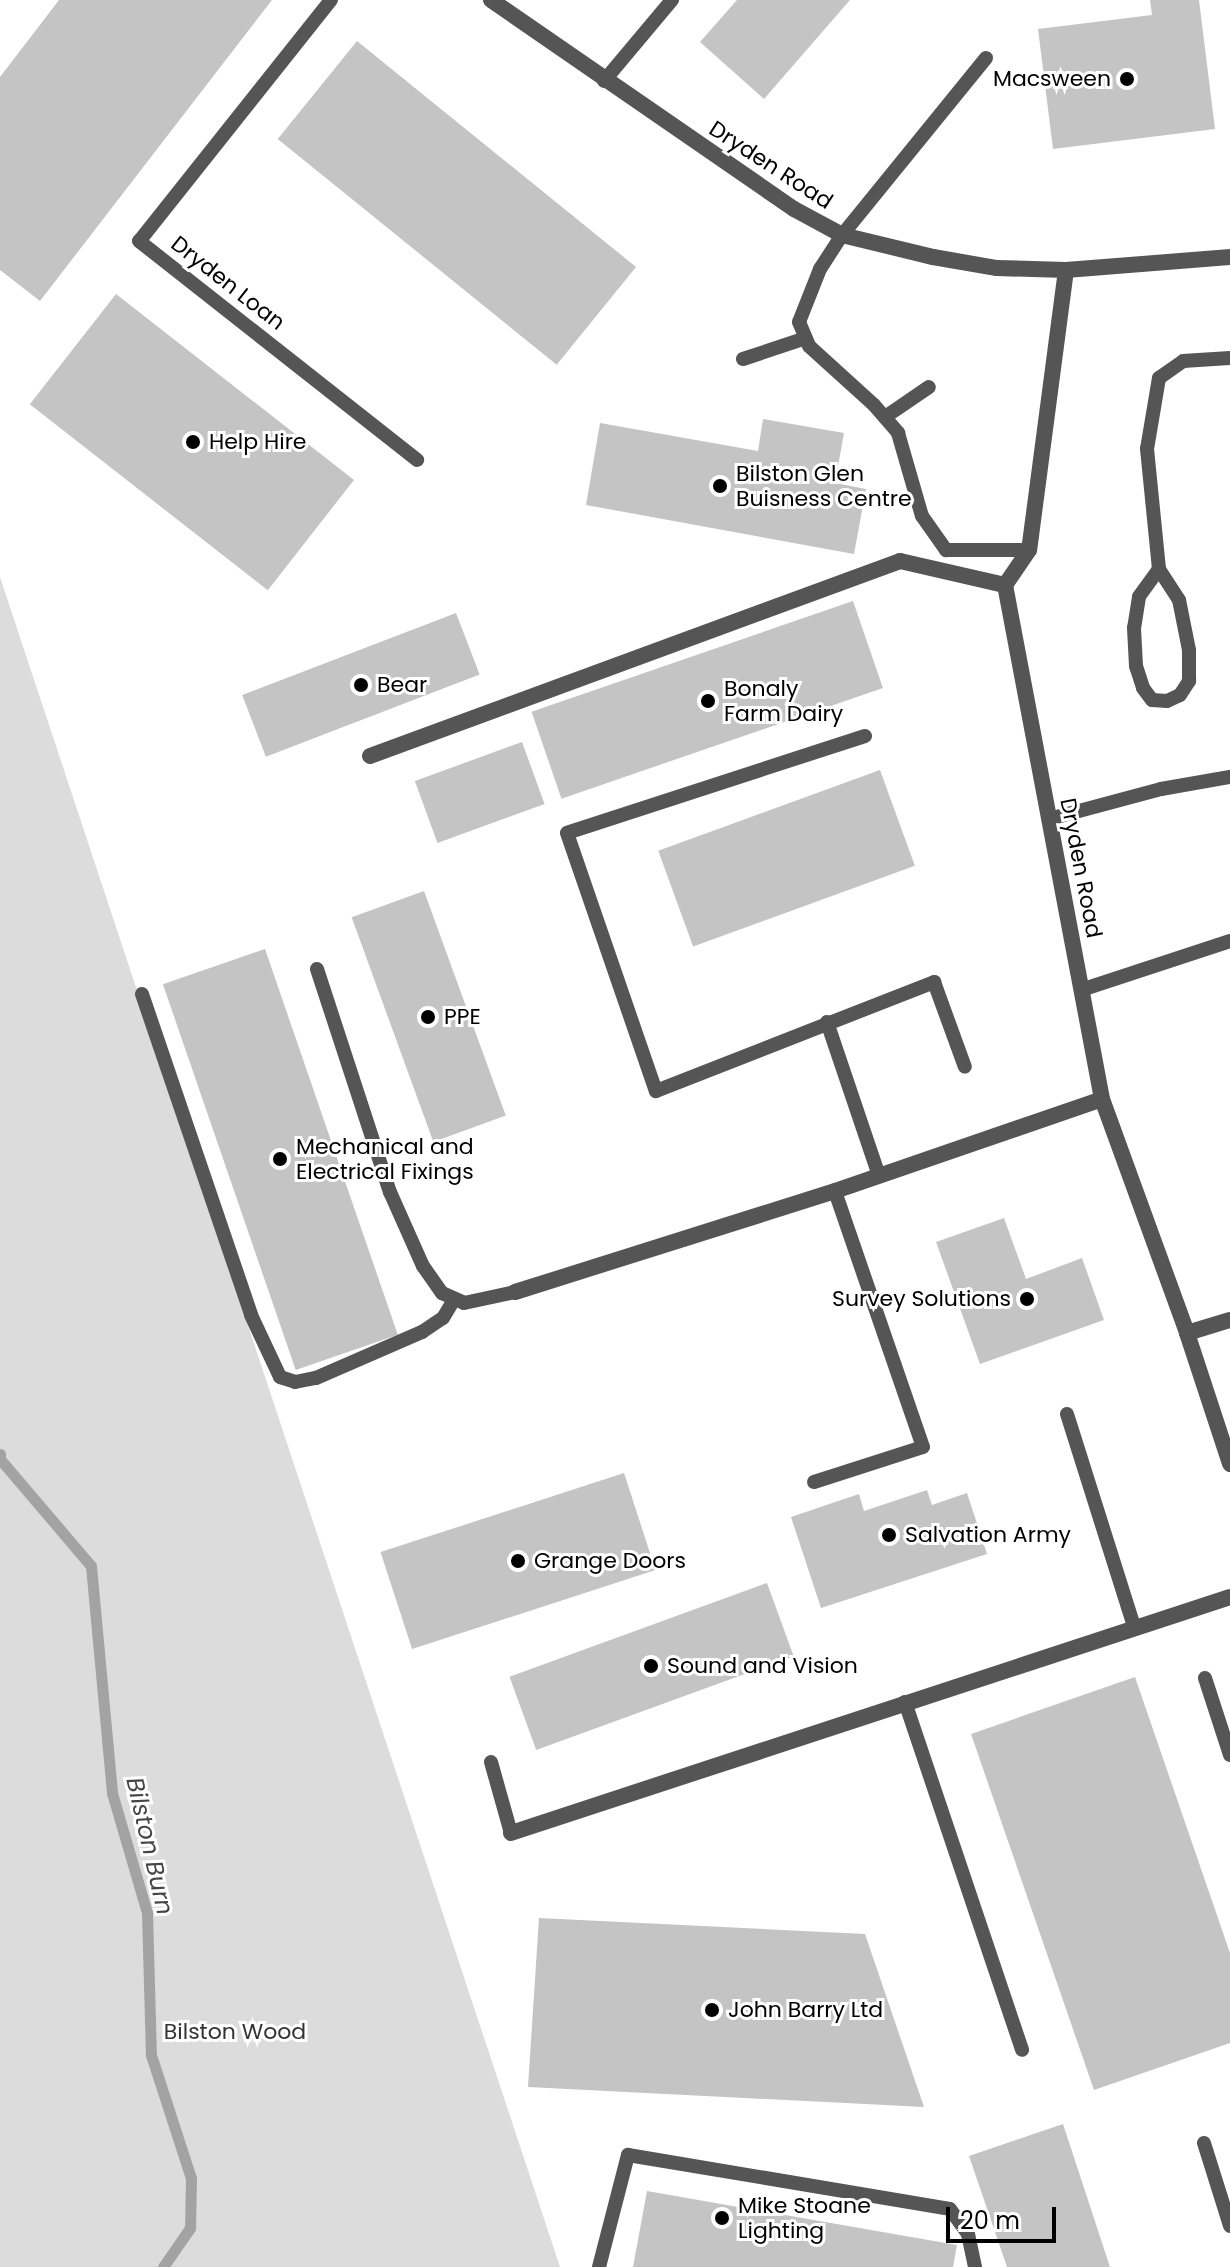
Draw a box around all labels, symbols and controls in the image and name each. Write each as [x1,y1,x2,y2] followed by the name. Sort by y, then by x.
[993,66,1111,92] place label: Macsween
[1118,70,1136,88] marker: Macsween
[704,115,838,215] street label: Dryden Road
[166,230,290,336] street label: Dryden Loan
[209,429,307,455] place label: Help Hire
[184,433,202,451] marker: Help Hire
[736,460,912,512] place label: Bilston Glen Buisness Centre
[711,477,729,495] marker: Bilston Glen Buisness Centre
[377,672,427,698] place label: Bear
[724,675,843,726] place label: Bonaly Farm Dairy
[352,676,370,694] marker: Bear
[699,692,717,710] marker: Bonaly Farm Dairy
[1055,796,1107,940] street label: Dryden Road
[444,1004,481,1030] place label: PPE
[419,1008,437,1026] marker: PPE
[296,1133,474,1184] place label: Mechanical and Electrical Fixings
[271,1150,289,1168] marker: Mechanical and Electrical Fixings
[832,1286,1011,1312] place label: Survey Solutions
[1018,1290,1036,1308] marker: Survey Solutions
[905,1522,1071,1548] place label: Salvation Army
[880,1526,898,1544] marker: Salvation Army
[534,1548,686,1574] place label: Grange Doors
[509,1552,527,1570] marker: Grange Doors
[667,1653,858,1679] place label: Sound and Vision
[642,1657,660,1675] marker: Sound and Vision
[120,1775,180,1917] water label: Bilston Burn
[728,1997,883,2023] place label: John Barry Ltd
[703,2001,721,2019] marker: John Barry Ltd
[164,2019,306,2045] park label: Bilston Wood
[950,2191,1060,2241] scale bar
[738,2192,871,2244] place label: Mike Stoane Lighting
[960,2204,1020,2237] text: 20 m
[713,2209,731,2227] marker: Mike Stoane Lighting

